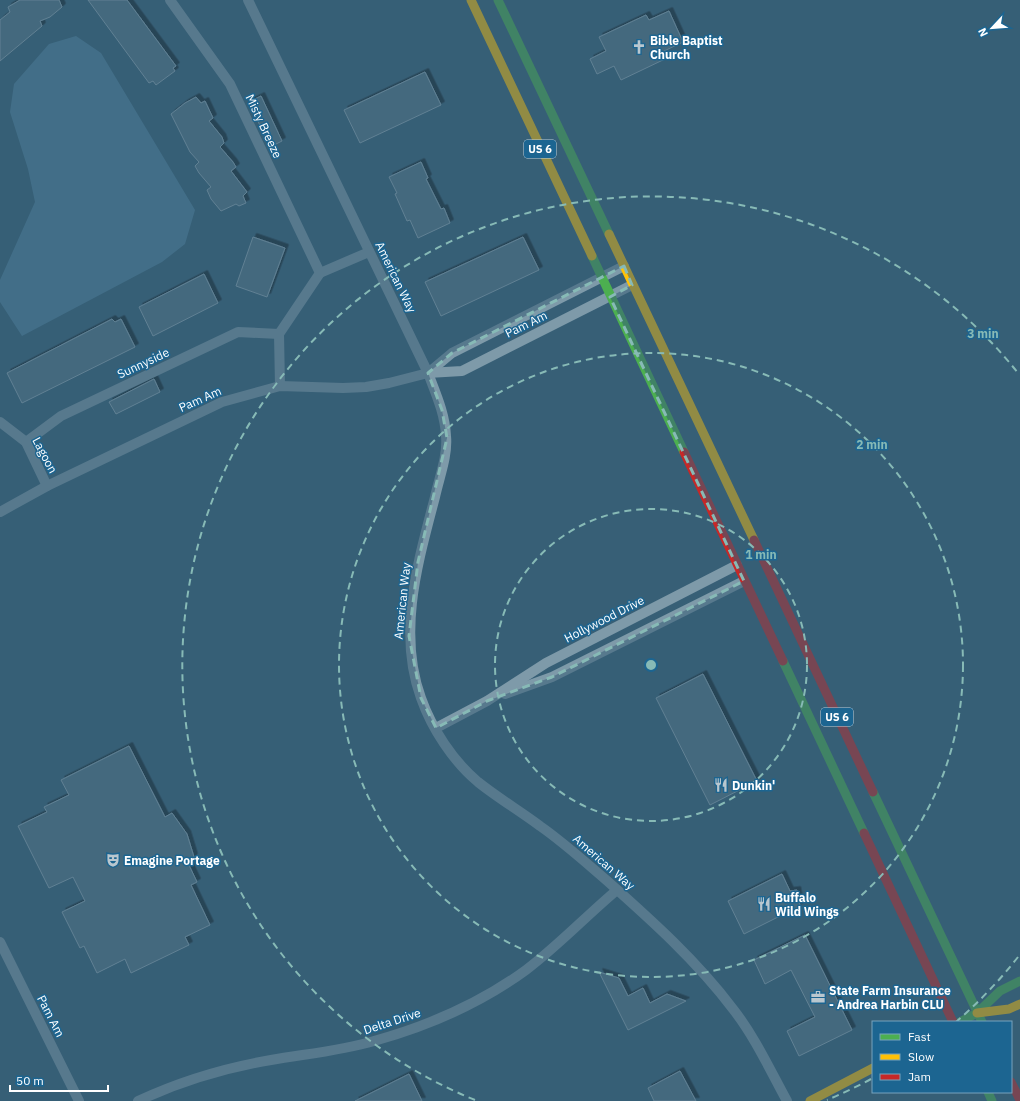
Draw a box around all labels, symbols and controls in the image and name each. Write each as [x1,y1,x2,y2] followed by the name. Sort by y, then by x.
[972,8,1012,48] north arrow
[975,26,991,39] text: N
[650,33,723,62] place label: Bible Baptist Church
[631,39,647,55] church icon: Bible Baptist Church
[243,92,286,161] street label: Misty Breeze
[524,140,556,158] road number: US 6
[372,239,420,315] street label: American Way
[502,307,550,341] street label: Pam Am
[967,326,999,341] text: 3 min
[115,344,172,382] street label: Sunnyside
[176,383,224,415] street label: Pam Am
[29,434,61,476] street label: Lagoon
[856,437,888,452] text: 2 min
[745,547,777,562] text: 1 min
[391,562,413,640] street label: American Way
[561,592,647,646] street label: Hollywood Drive
[644,658,658,672] centre of rings
[821,708,853,726] road number: US 6
[713,777,729,793] restaurant icon: Dunkin'
[732,778,775,793] place label: Dunkin'
[570,831,638,893] street label: American Way
[105,852,121,868] theatre icon: Emagine Portage
[124,853,220,868] place label: Emagine Portage
[775,890,839,919] place label: Buffalo Wild Wings
[756,896,772,912] restaurant icon: Buffalo Wild Wings
[829,983,951,1012] place label: State Farm Insurance - Andrea Harbin CLU
[810,989,826,1005] office icon: State Farm Insurance - Andrea Harbin CLU
[34,993,68,1039] street label: Pam Am
[362,1005,423,1037] street label: Delta Drive
[872,1021,1012,1093] legend
[908,1029,931,1044] text: Fast
[908,1049,934,1064] text: Slow
[10,1067,108,1093] scale bar
[908,1069,931,1084] text: Jam
[16,1073,44,1088] text: 50 m

